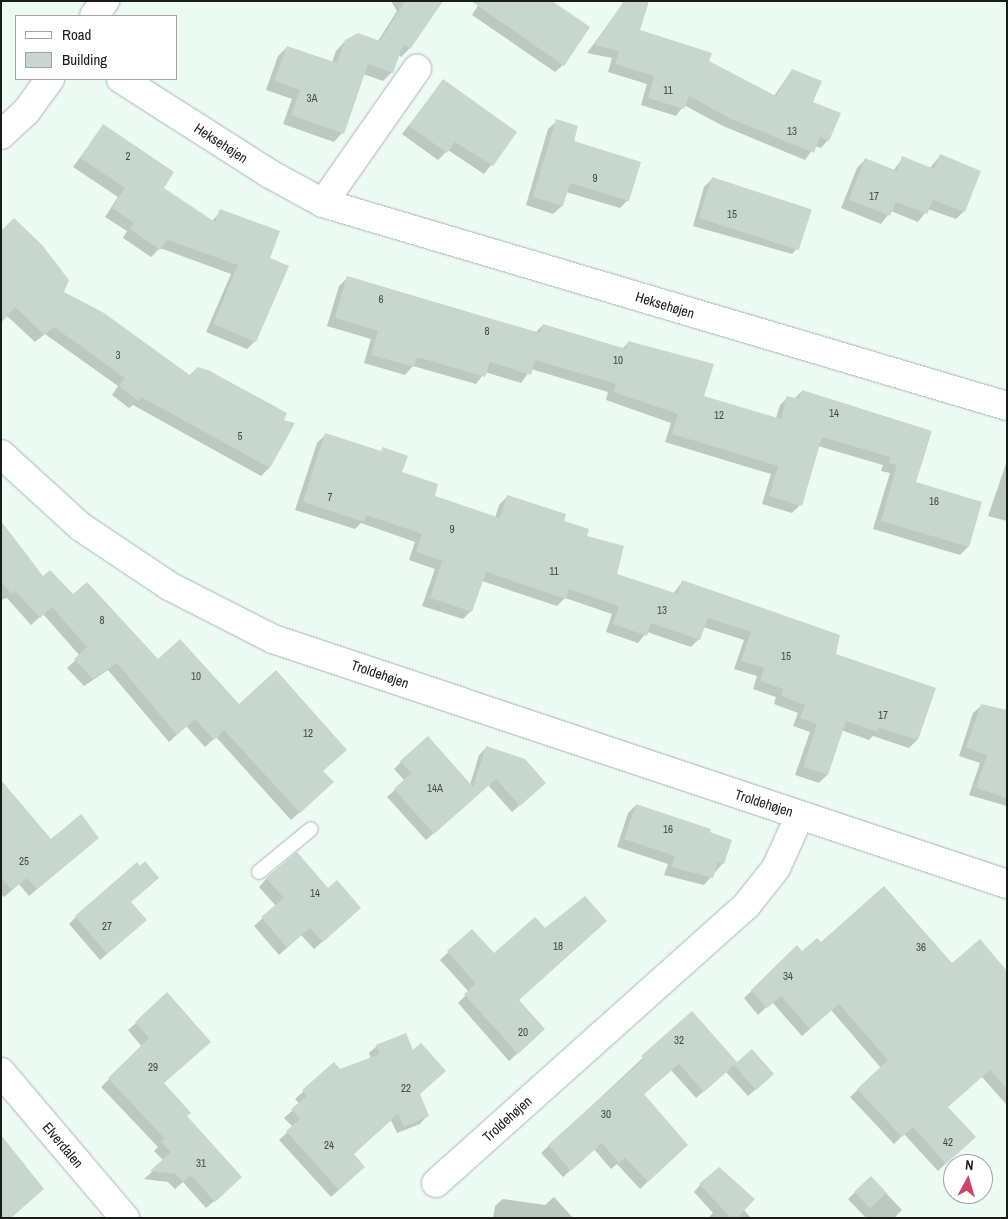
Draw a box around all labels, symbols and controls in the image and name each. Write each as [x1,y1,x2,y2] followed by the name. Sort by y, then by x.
[15,15,178,80] legend
[62,24,91,45] text: Road
[62,49,107,70] text: Building
[663,83,673,97] house number: 11
[306,91,318,105] house number: 3A
[191,119,251,167] street label: Heksehøjen
[787,124,797,138] house number: 13
[125,149,131,163] house number: 2
[592,171,598,185] house number: 9
[869,189,879,203] house number: 17
[727,207,737,221] house number: 15
[634,288,696,322] street label: Heksehøjen
[378,292,384,306] house number: 6
[484,324,490,338] house number: 8
[115,348,121,362] house number: 3
[613,353,623,367] house number: 10
[829,406,839,420] house number: 14
[714,408,724,422] house number: 12
[237,429,243,443] house number: 5
[327,490,333,504] house number: 7
[929,494,939,508] house number: 16
[449,522,455,536] house number: 9
[549,564,559,578] house number: 11
[657,603,667,617] house number: 13
[99,613,105,627] house number: 8
[781,649,791,663] house number: 15
[349,656,411,692] street label: Troldehøjen
[191,669,201,683] house number: 10
[878,708,888,722] house number: 17
[303,726,313,740] house number: 12
[427,781,443,795] house number: 14A
[733,786,795,820] street label: Troldehøjen
[663,822,673,836] house number: 16
[19,854,29,868] house number: 25
[310,886,320,900] house number: 14
[102,919,112,933] house number: 27
[553,939,563,953] house number: 18
[916,940,926,954] house number: 36
[783,969,793,983] house number: 34
[518,1025,528,1039] house number: 20
[674,1033,684,1047] house number: 32
[148,1060,158,1074] house number: 29
[401,1081,411,1095] house number: 22
[479,1093,535,1145] street label: Troldehøjen
[601,1107,611,1121] house number: 30
[39,1119,87,1171] street label: Elverdalen
[943,1135,953,1149] house number: 42
[324,1138,334,1152] house number: 24
[943,1154,993,1204] north arrow
[196,1156,206,1170] house number: 31
[964,1156,975,1174] text: N

